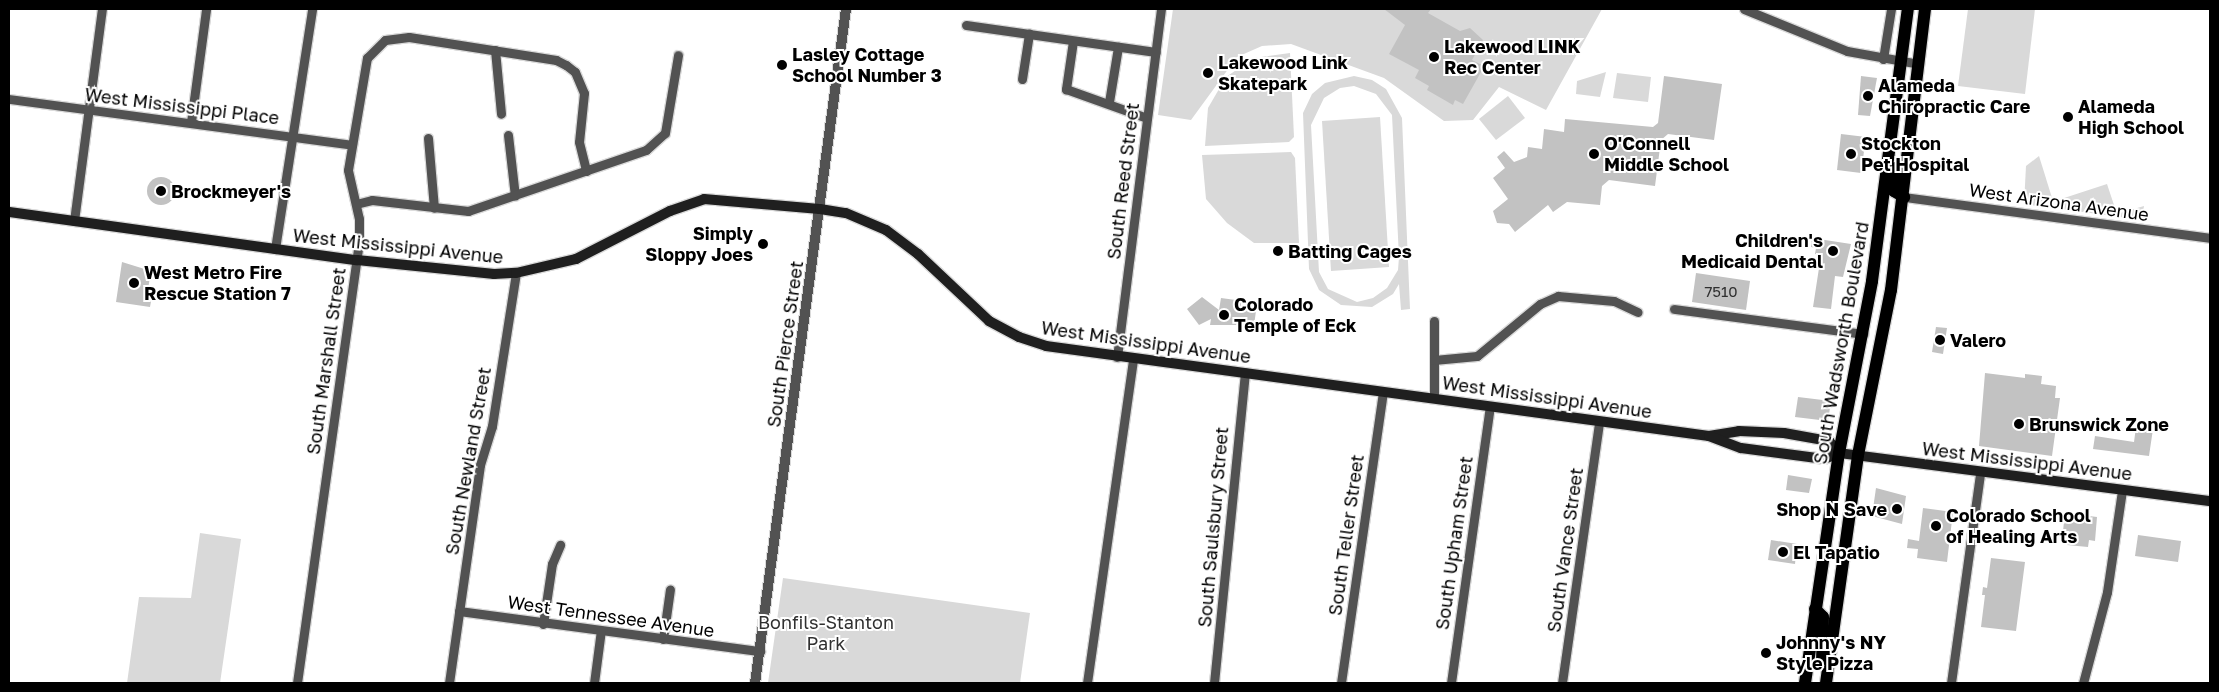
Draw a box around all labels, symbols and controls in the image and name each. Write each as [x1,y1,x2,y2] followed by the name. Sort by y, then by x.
[1444,36,1581,78] place label: Lakewood LINK Rec Center
[792,44,942,86] place label: Lasley Cottage School Number 3
[1428,51,1440,63] marker: Lakewood LINK Rec Center
[1218,52,1348,94] place label: Lakewood Link Skatepark
[776,59,788,71] marker: Lasley Cottage School Number 3
[1202,67,1214,79] marker: Lakewood Link Skatepark
[1878,75,2030,118] place label: Alameda Chiropractic Care
[84,83,280,129] street label: West Mississippi Place
[1862,90,1874,102] marker: Alameda Chiropractic Care
[2078,96,2184,138] place label: Alameda High School
[1103,101,1143,261] street label: South Reed Street
[2062,111,2074,123] marker: Alameda High School
[1604,133,1729,176] place label: O'Connell Middle School
[1861,133,1969,176] place label: Stockton Pet Hospital
[1588,148,1600,160] marker: O'Connell Middle School
[1845,148,1857,160] marker: Stockton Pet Hospital
[1968,179,2150,225] street label: West Arizona Avenue
[171,180,291,202] place label: Brockmeyer's
[155,185,167,197] marker: Brockmeyer's
[1809,220,1873,466] street label: South Wadsworth Boulevard
[645,223,753,266] place label: Simply Sloppy Joes
[292,224,504,268] street label: West Mississippi Avenue
[1681,230,1823,272] place label: Children's Medicaid Dental
[757,238,769,250] marker: Simply Sloppy Joes
[1288,240,1412,262] place label: Batting Cages
[1272,245,1284,257] marker: Batting Cages
[1827,245,1839,257] marker: Children's Medicaid Dental
[763,259,807,429] street label: South Pierce Street
[144,262,291,304] place label: West Metro Fire Rescue Station 7
[302,266,350,456] street label: South Marshall Street
[128,277,140,289] marker: West Metro Fire Rescue Station 7
[1704,283,1738,301] house number: 7510
[1234,294,1356,336] place label: Colorado Temple of Eck
[1218,309,1230,321] marker: Colorado Temple of Eck
[1040,317,1252,367] street label: West Mississippi Avenue
[1950,329,2006,351] place label: Valero
[1934,334,1946,346] marker: Valero
[441,365,495,557] street label: South Newland Street
[1441,372,1653,422] street label: West Mississippi Avenue
[2029,413,2169,435] place label: Brunswick Zone
[2013,418,2025,430] marker: Brunswick Zone
[1193,426,1233,628] street label: South Saulsbury Street
[1921,437,2133,485] street label: West Mississippi Avenue
[1324,453,1368,617] street label: South Teller Street
[1431,455,1477,631] street label: South Upham Street
[1543,466,1587,634] street label: South Vance Street
[1776,498,1887,520] place label: Shop N Save
[1891,503,1903,515] marker: Shop N Save
[1946,505,2091,548] place label: Colorado School of Healing Arts
[1930,520,1942,532] marker: Colorado School of Healing Arts
[1793,541,1880,563] place label: El Tapatio
[1777,546,1789,558] marker: El Tapatio
[506,591,716,641] street label: West Tennessee Avenue
[758,612,894,654] park label: Bonfils-Stanton Park
[1776,632,1886,674] place label: Johnny's NY Style Pizza
[1760,647,1772,659] marker: Johnny's NY Style Pizza

